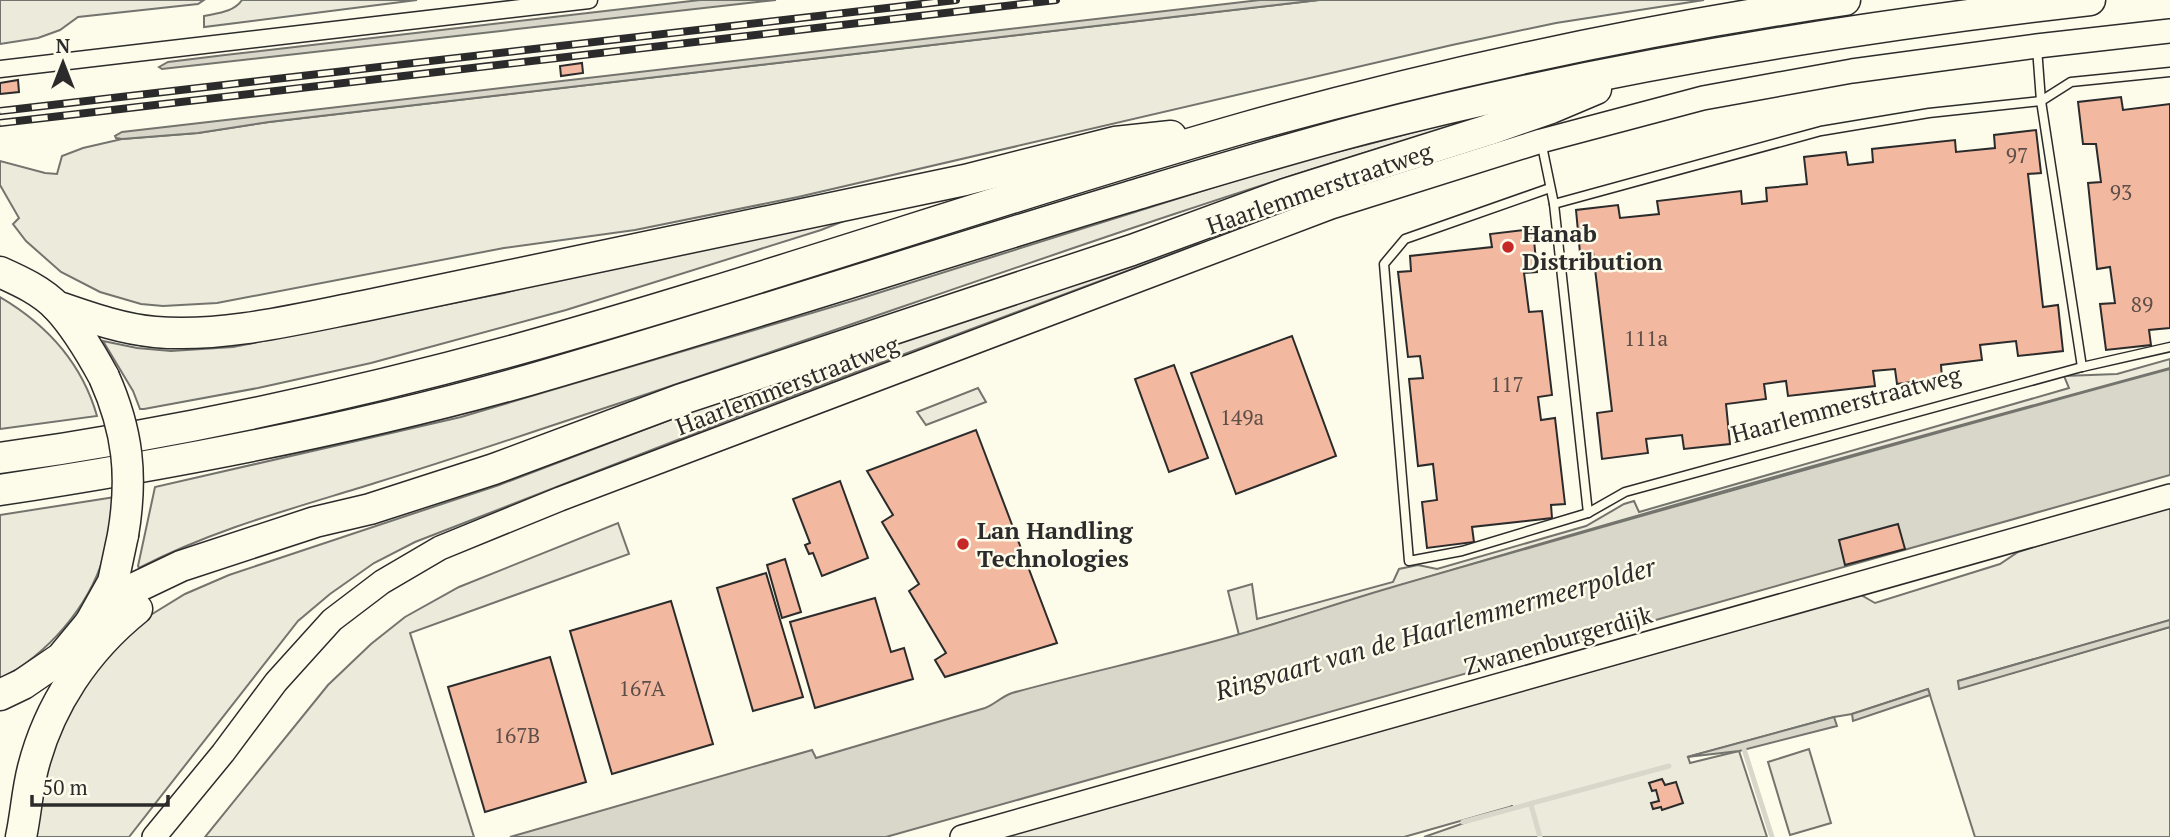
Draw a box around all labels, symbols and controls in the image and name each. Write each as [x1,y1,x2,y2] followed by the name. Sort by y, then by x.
[28,28,98,98] north arrow
[56,33,71,58] text: N
[1202,134,1436,242] street label: Haarlemmerstraatweg
[2006,141,2028,169] house number: 97
[2110,178,2132,206] house number: 93
[1522,217,1663,277] place label: Hanab Distribution
[1500,239,1516,255] marker: Hanab Distribution
[2131,290,2153,318] house number: 89
[1624,324,1668,352] house number: 111a
[671,328,903,442] street label: Haarlemmerstraatweg
[1728,358,1965,450] street label: Haarlemmerstraatweg
[1490,370,1524,398] house number: 117
[1220,403,1264,431] house number: 149a
[977,514,1133,574] place label: Lan Handling Technologies
[955,536,971,552] marker: Lan Handling Technologies
[1210,548,1660,708] water label: Ringvaart van de Haarlemmermeerpolder
[1460,598,1656,682] street label: Zwanenburgerdijk
[619,674,666,702] house number: 167A
[494,721,540,749] house number: 167B
[32,764,168,808] scale bar
[42,773,88,801] text: 50 m

